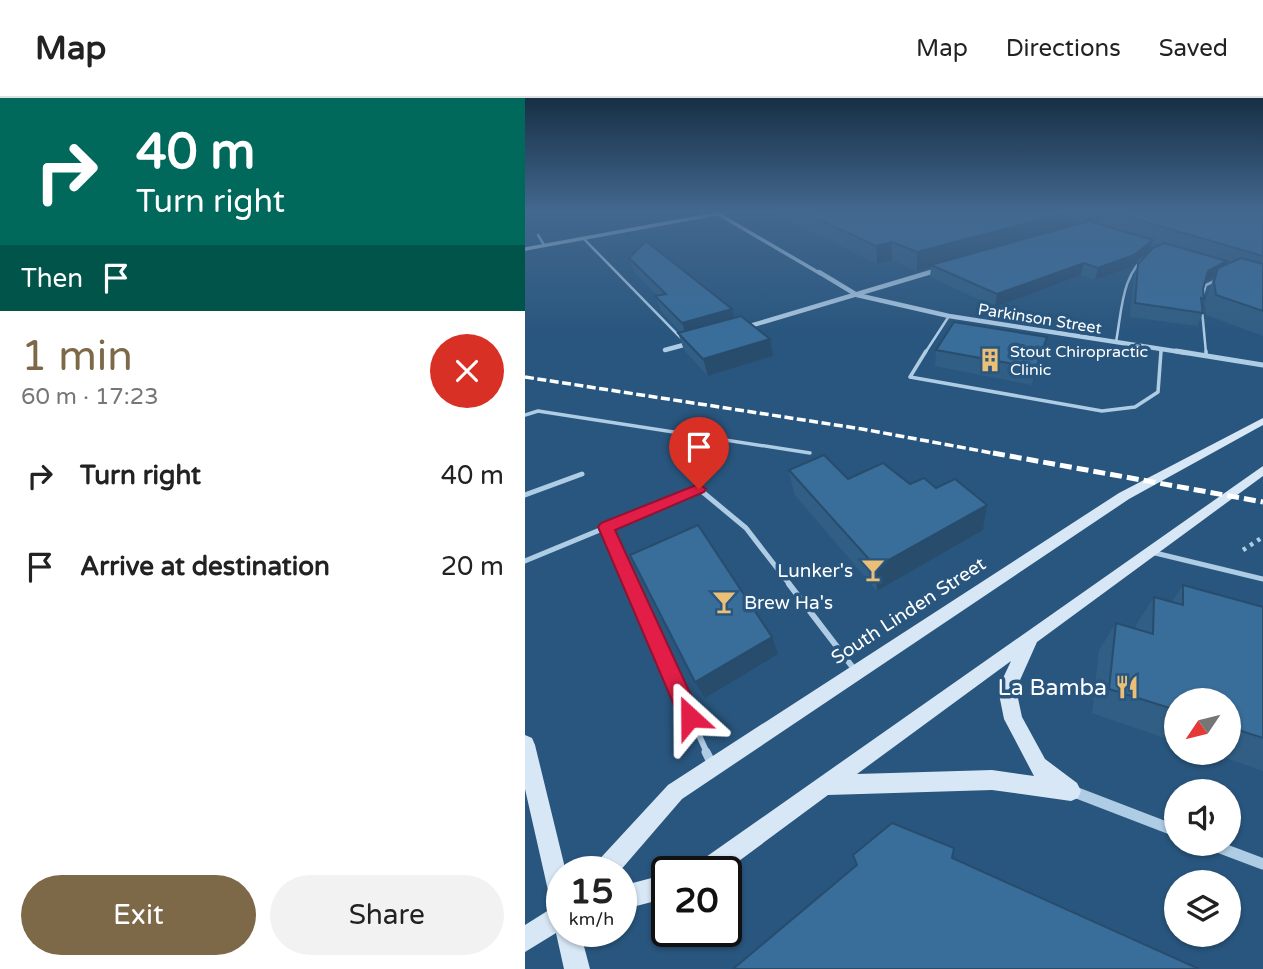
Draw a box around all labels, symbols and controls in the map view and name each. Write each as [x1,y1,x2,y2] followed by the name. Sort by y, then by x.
[35,29,106,68] text: Map
[916,34,968,63] text: Map
[1006,34,1121,63] text: Directions
[1159,34,1228,63] text: Saved
[136,123,255,182] text: 40 m
[21,126,112,217] icon: right
[136,183,285,221] text: Turn right
[97,259,135,297] icon: arrive
[21,263,83,294] text: Then
[977,299,1103,339] street label: Parkinson Street
[21,331,133,382] text: 1 min
[430,334,504,408] button: close
[1010,342,1148,380] place label: Stout Chiropractic Clinic
[976,346,1004,374] building icon: Stout Chiropractic Clinic
[21,383,159,411] text: 60 m · 17:23
[669,417,729,489] pin
[680,428,718,466] icon: arrive
[21,457,59,495] icon: right
[80,460,201,491] text: Turn right
[441,460,504,491] text: 40 m
[21,548,59,586] icon: arrive
[80,551,330,582] text: Arrive at destination
[441,551,504,582] text: 20 m
[827,553,990,669] street label: South Linden Street
[859,556,887,584] bar icon: Lunker's
[777,560,853,582] place label: Lunker's
[710,588,738,616] bar icon: Brew Ha's
[744,592,833,614] place label: Brew Ha's
[1113,673,1141,701] restaurant icon: La Bamba
[997,674,1107,702] place label: La Bamba
[653,680,727,754] position arrow
[1164,688,1241,765] north arrow
[1164,688,1241,947] map controls
[1164,779,1241,856] button: sound
[651,856,742,947] speed limit sign: 20
[1164,870,1241,947] button: layers
[570,871,613,913] text: 15
[21,875,256,955] button: Exit
[270,875,504,955] button: Share
[569,908,614,930] text: km/h

